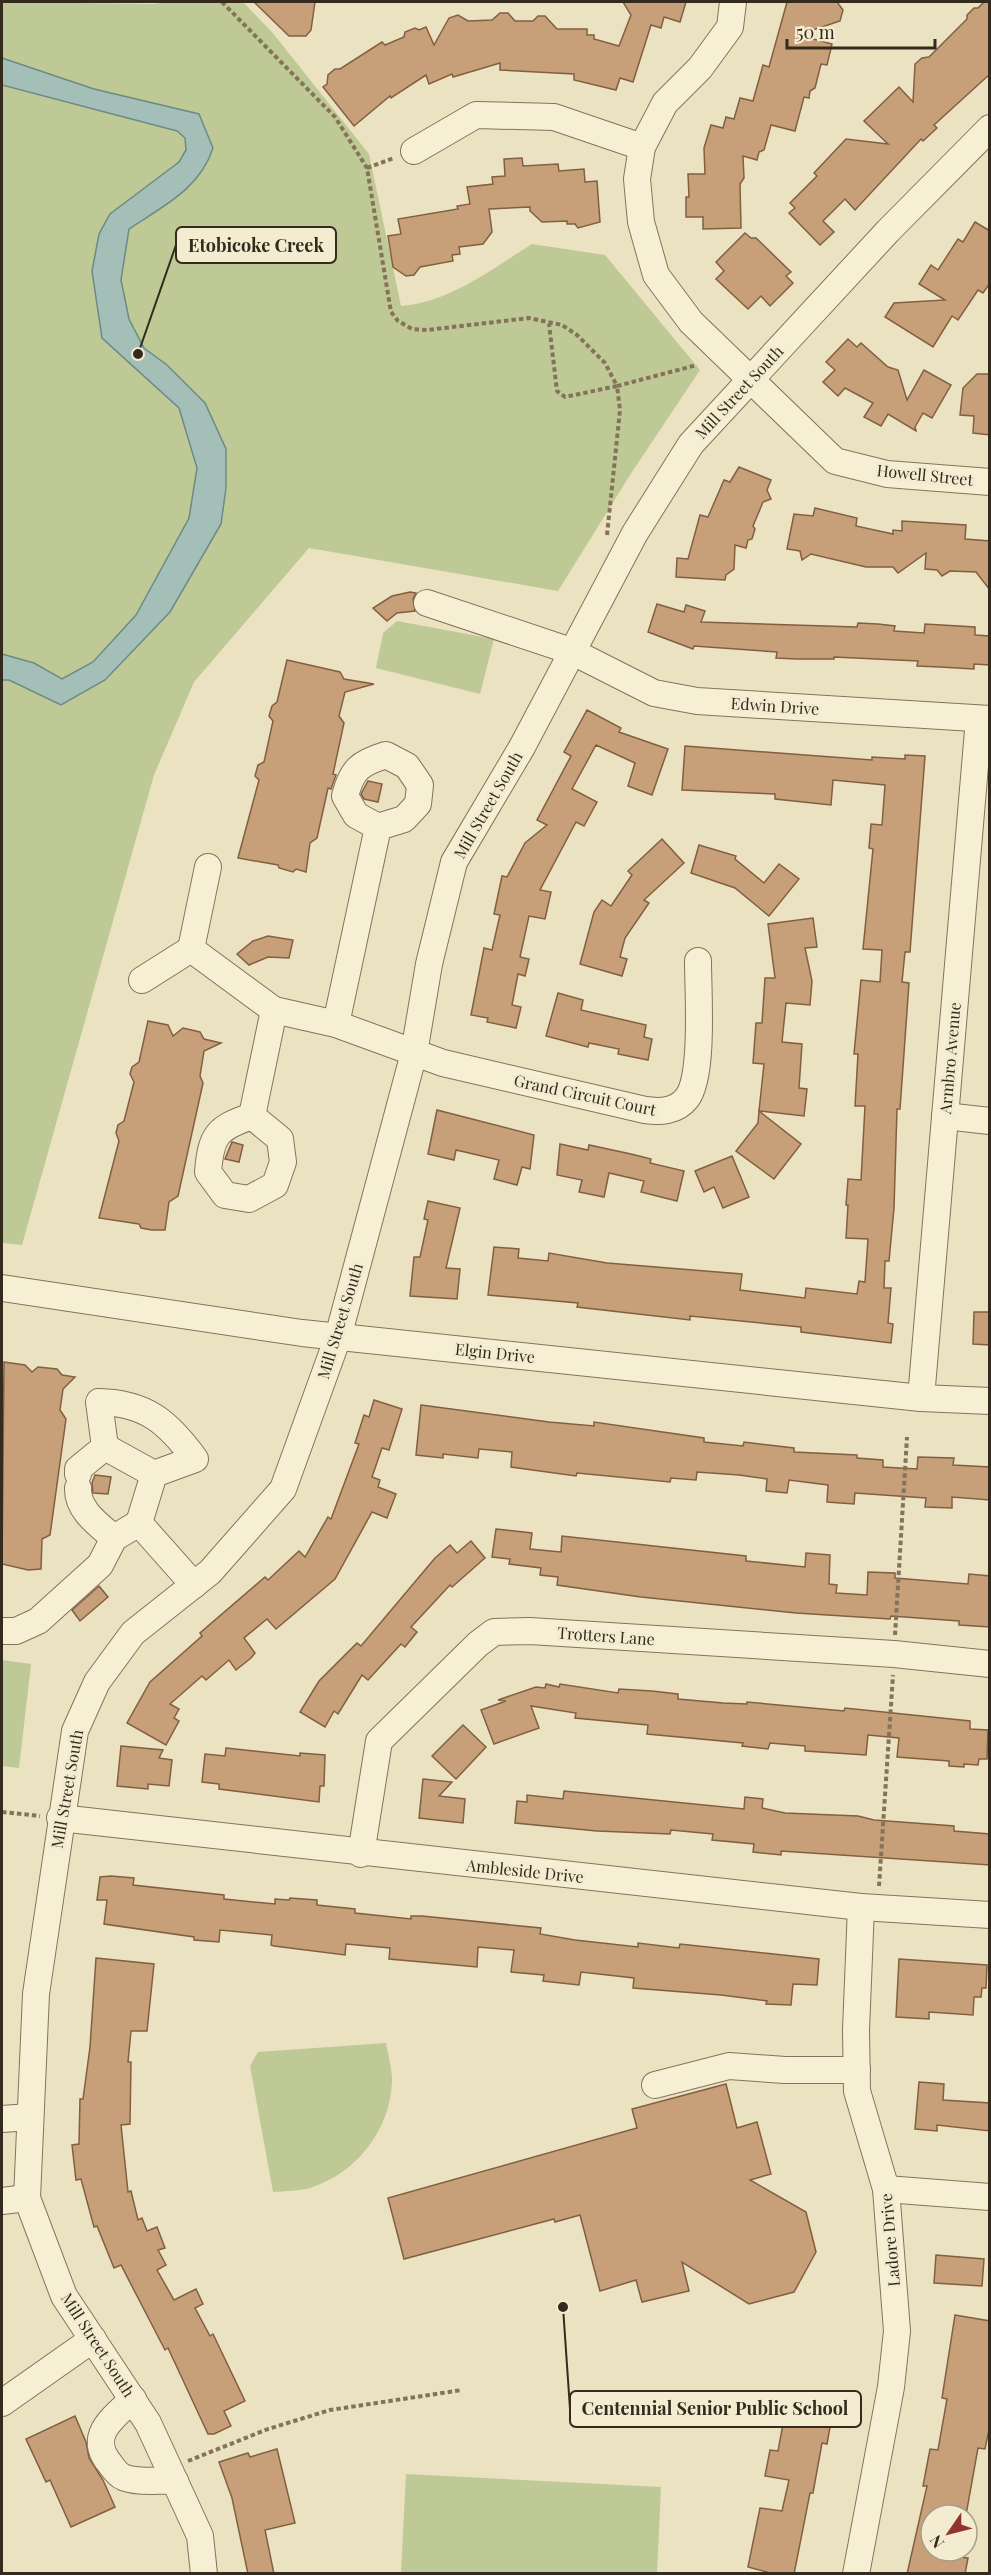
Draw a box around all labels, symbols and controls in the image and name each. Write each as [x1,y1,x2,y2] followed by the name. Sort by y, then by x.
[787,12,936,50] scale bar
[796,20,835,44] text: 50 m
[176,227,336,263] callout: Etobicoke Creek
[188,233,324,257] text: Etobicoke Creek
[690,340,788,443] street label: Mill Street South
[876,459,975,490] street label: Howell Street
[730,692,820,719] street label: Edwin Drive
[448,747,527,862] street label: Mill Street South
[934,1001,965,1116] street label: Armbro Avenue
[512,1069,658,1120] street label: Grand Circuit Court
[312,1260,367,1381] street label: Mill Street South
[454,1338,536,1367] street label: Elgin Drive
[557,1622,655,1649] street label: Trotters Lane
[46,1727,87,1850] street label: Mill Street South
[464,1854,585,1887] street label: Ambleside Drive
[875,2193,904,2288] street label: Ladore Drive
[57,2289,140,2401] street label: Mill Street South
[570,2391,861,2427] callout: Centennial Senior Public School
[582,2396,849,2420] text: Centennial Senior Public School
[919,2503,979,2563] north arrow
[924,2531,948,2553] text: N

